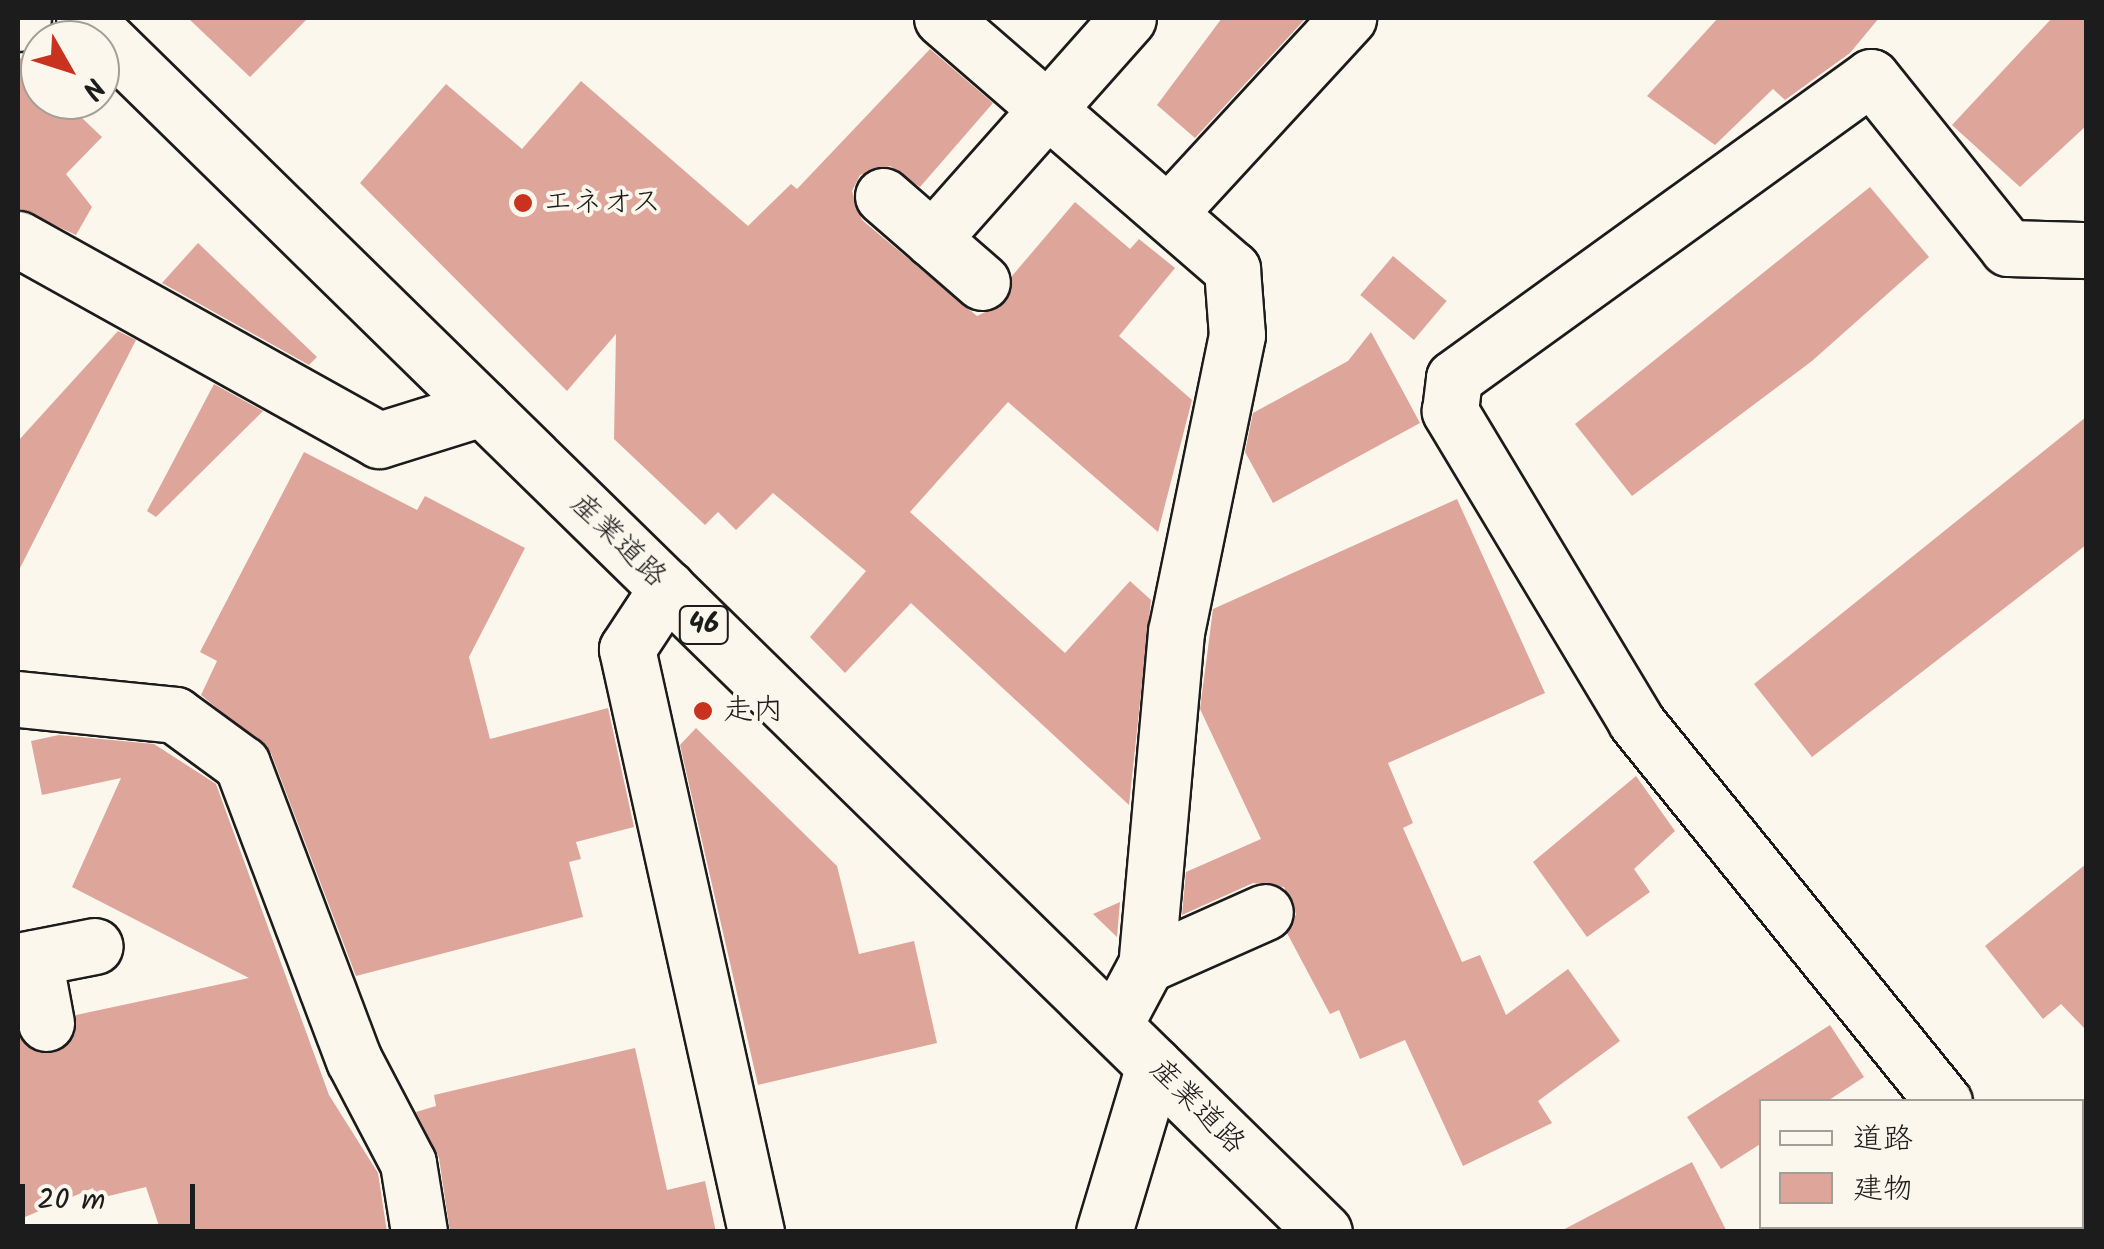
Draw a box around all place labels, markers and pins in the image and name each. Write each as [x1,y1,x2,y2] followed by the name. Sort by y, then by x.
[543,185,663,221] place label: エネオス
[512,192,534,214] marker: エネオス
[723,693,783,729] place label: 走内
[692,700,714,722] marker: 走内

